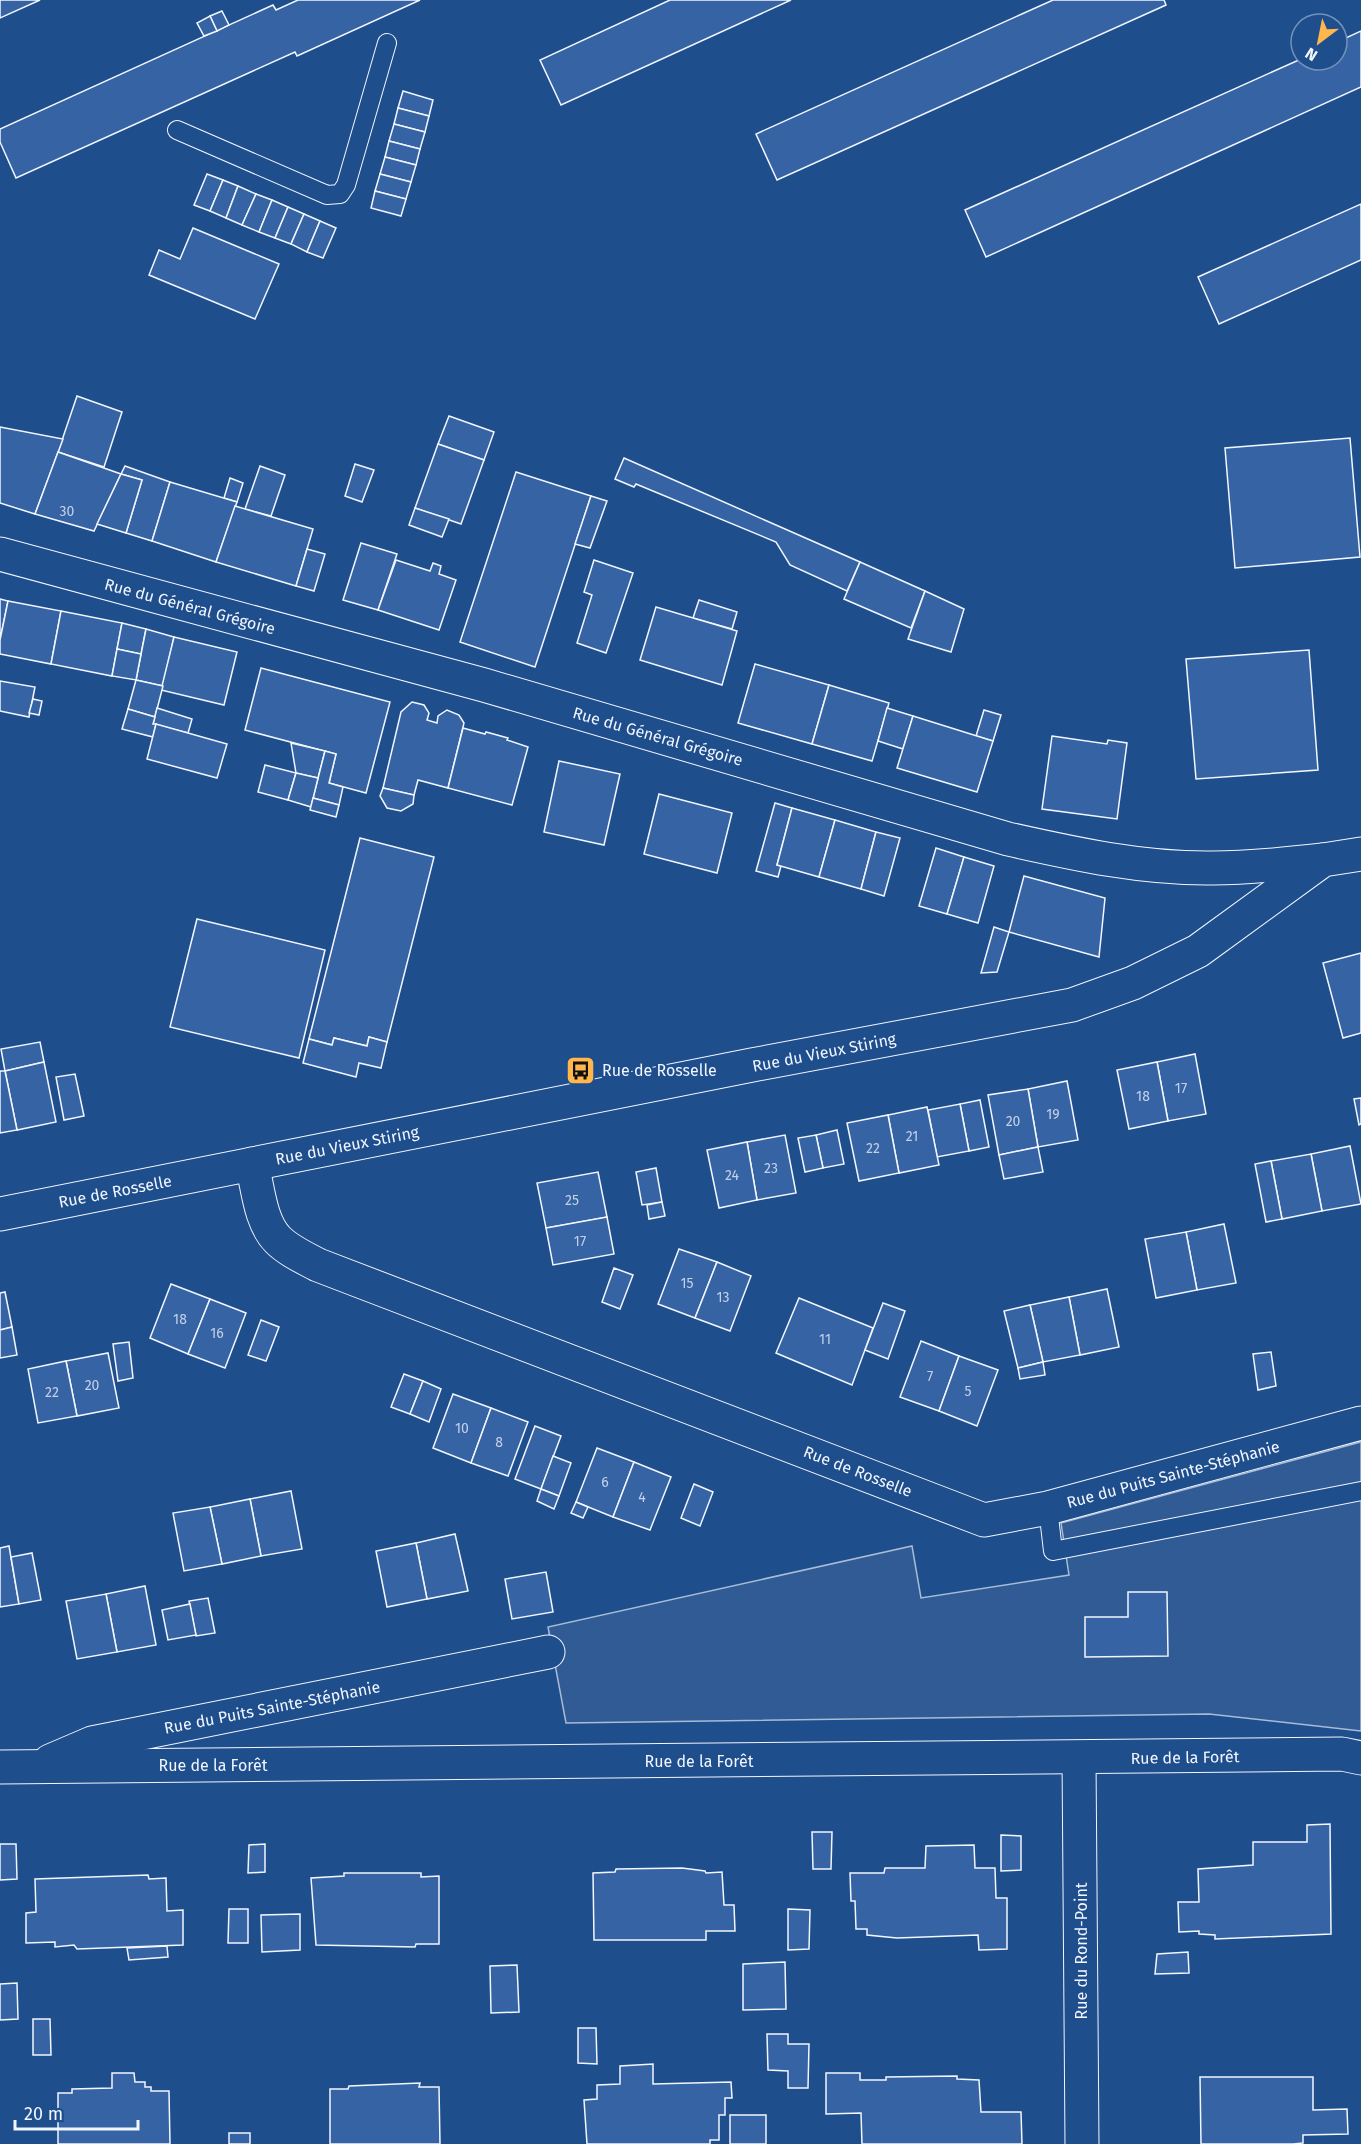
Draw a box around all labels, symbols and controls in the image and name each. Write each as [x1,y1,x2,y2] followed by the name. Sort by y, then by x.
[1289,12,1349,72] north arrow
[1302,43,1321,65] text: N
[60,503,75,520] house number: 30
[102,575,277,638] street label: Rue du Général Grégoire
[571,703,745,770] street label: Rue du Général Grégoire
[751,1029,898,1076] street label: Rue du Vieux Stiring
[565,1054,597,1086] bus stop icon: Rue de Rosselle
[602,1061,717,1080] place label: Rue de Rosselle
[1175,1080,1187,1097] house number: 17
[1136,1088,1150,1105] house number: 18
[1046,1106,1060,1123] house number: 19
[1006,1113,1021,1130] house number: 20
[274,1122,421,1169] street label: Rue du Vieux Stiring
[906,1128,918,1145] house number: 21
[866,1140,880,1157] house number: 22
[764,1160,778,1177] house number: 23
[725,1167,740,1184] house number: 24
[57,1171,173,1212] street label: Rue de Rosselle
[565,1192,579,1209] house number: 25
[574,1233,586,1250] house number: 17
[680,1275,694,1292] house number: 15
[716,1289,730,1306] house number: 13
[173,1311,187,1328] house number: 18
[210,1325,224,1342] house number: 16
[819,1331,831,1348] house number: 11
[927,1368,933,1385] house number: 7
[85,1377,100,1394] house number: 20
[964,1383,972,1400] house number: 5
[45,1384,59,1401] house number: 22
[455,1420,469,1437] house number: 10
[495,1434,503,1451] house number: 8
[1065,1437,1282,1512] street label: Rue du Puits Sainte-Stéphanie
[801,1442,915,1501] street label: Rue de Rosselle
[601,1474,609,1491] house number: 6
[638,1489,646,1506] house number: 4
[162,1677,382,1738] street label: Rue du Puits Sainte-Stéphanie
[1130,1747,1240,1768] street label: Rue de la Forêt
[645,1752,754,1771] street label: Rue de la Forêt
[159,1756,268,1775] street label: Rue de la Forêt
[1072,1882,1091,2020] street label: Rue du Rond-Point
[15,2093,138,2131] scale bar
[24,2103,63,2125] text: 20 m

